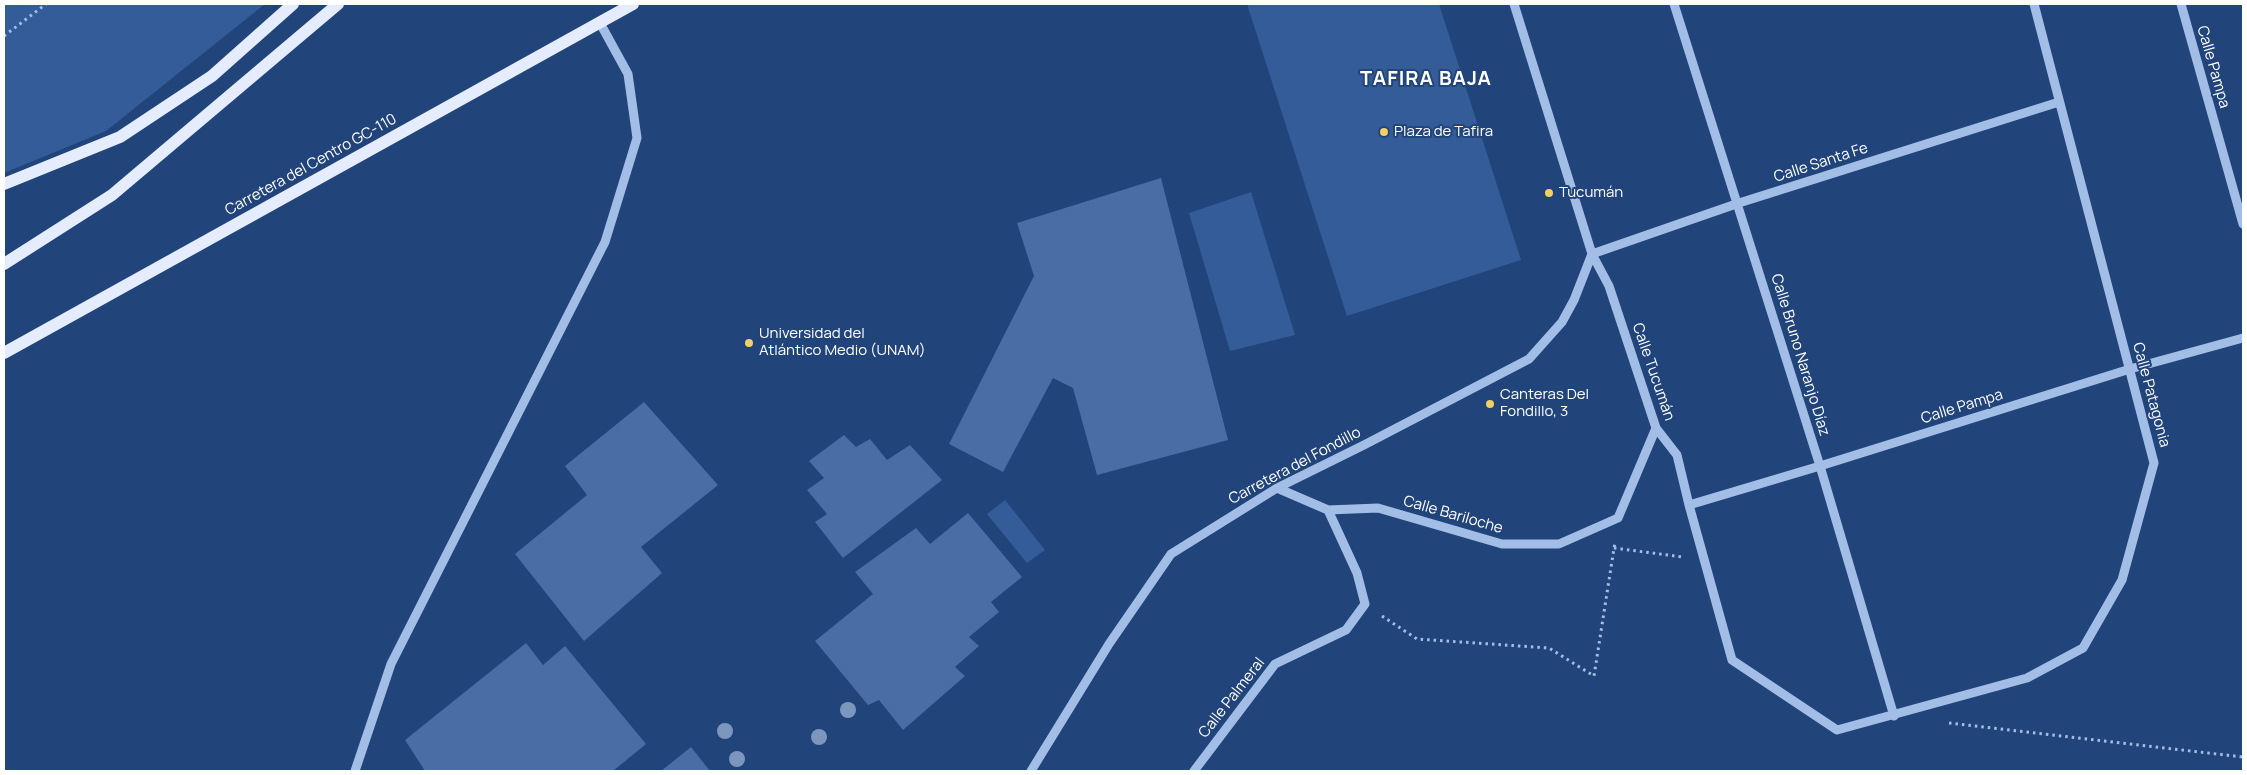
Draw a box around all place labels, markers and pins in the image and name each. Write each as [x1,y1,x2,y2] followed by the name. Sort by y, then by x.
[1394,123,1493,141] place label: Plaza de Tafira
[1378,126,1390,138] marker: Plaza de Tafira
[1559,184,1623,202] place label: Tucumán
[1543,187,1555,199] marker: Tucumán
[759,325,926,360] place label: Universidad del Atlántico Medio (UNAM)
[743,337,755,349] marker: Universidad del Atlántico Medio (UNAM)
[1500,386,1589,421] place label: Canteras Del Fondillo, 3
[1484,398,1496,410] marker: Canteras Del Fondillo, 3

